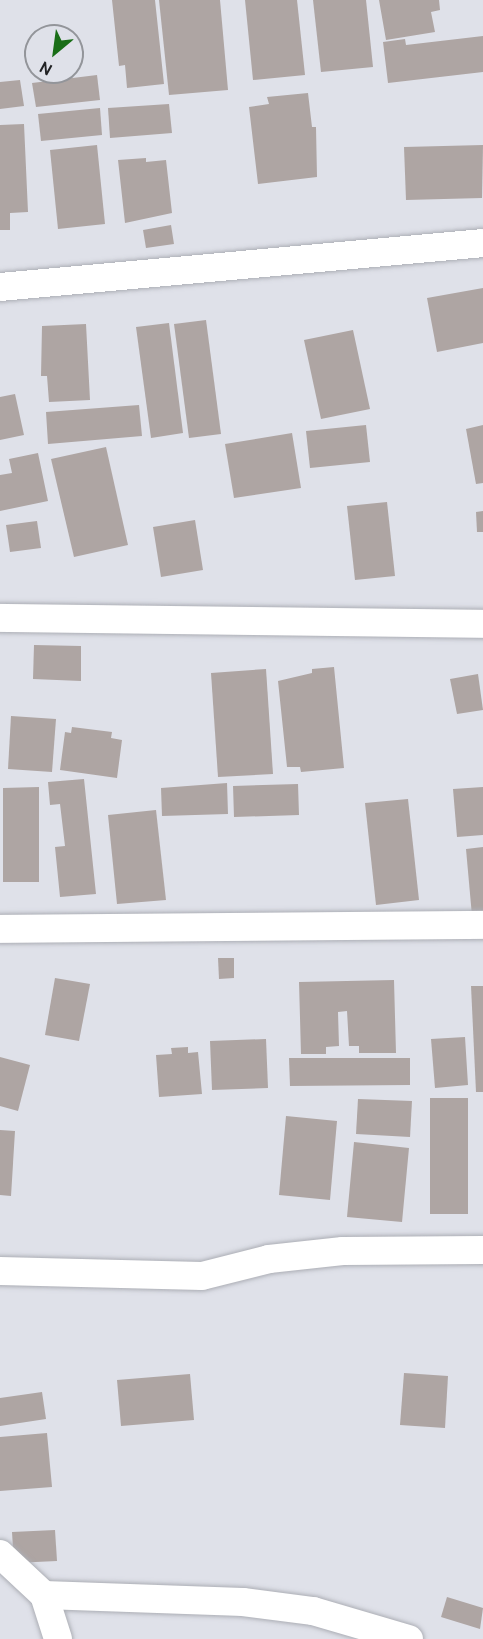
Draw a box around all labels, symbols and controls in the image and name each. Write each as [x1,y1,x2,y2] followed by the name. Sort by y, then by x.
[24,24,84,84] north arrow
[36,57,56,79] text: N

